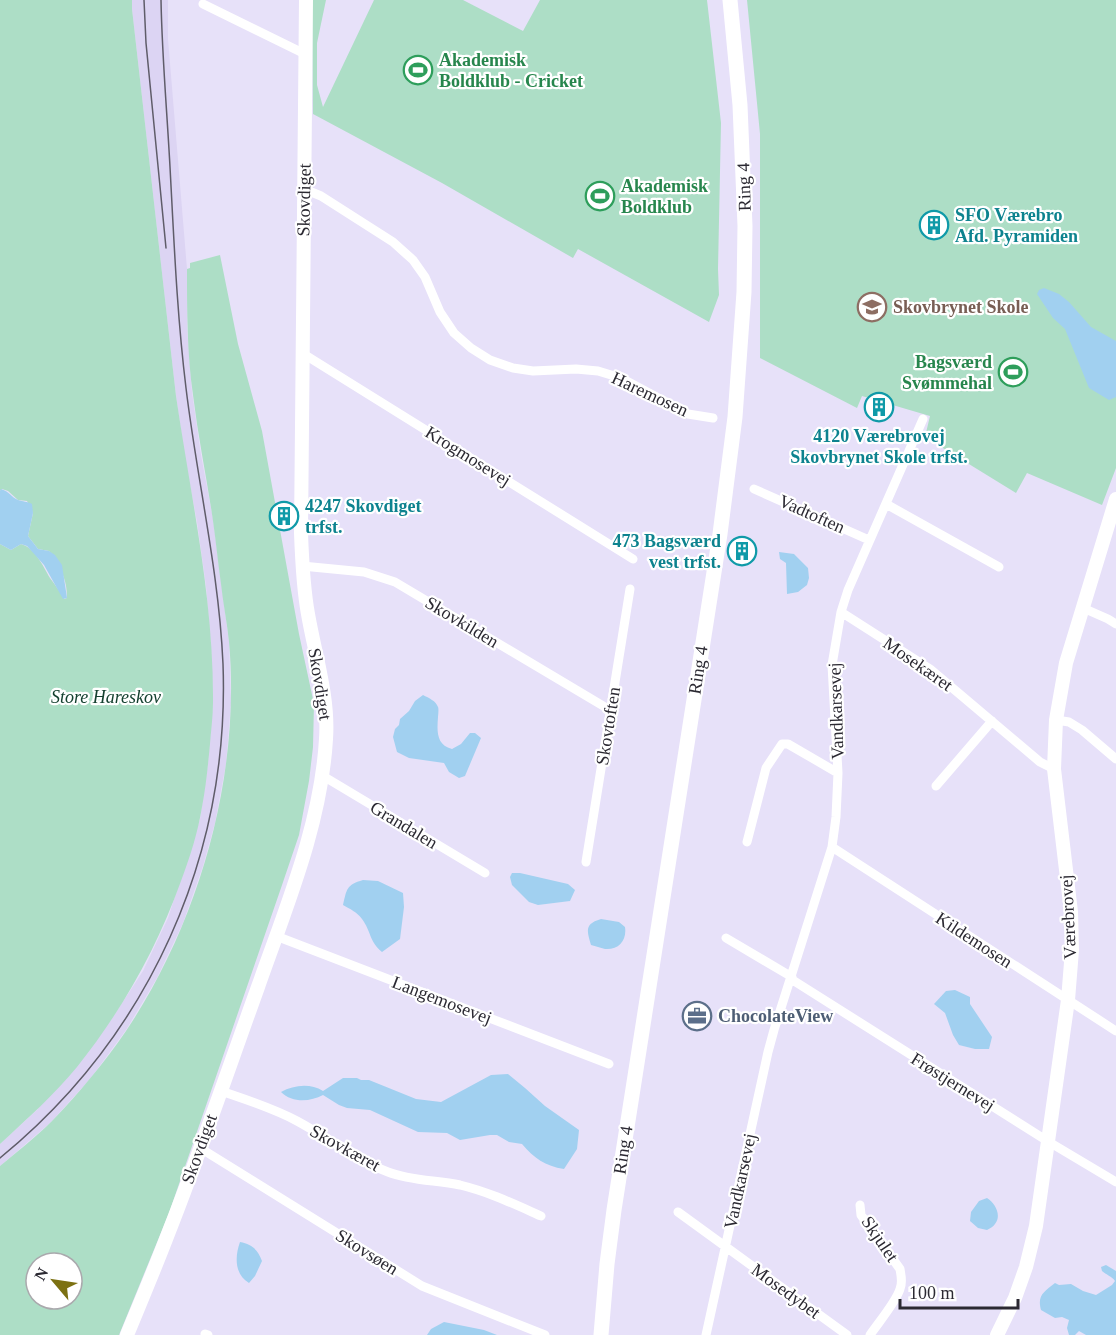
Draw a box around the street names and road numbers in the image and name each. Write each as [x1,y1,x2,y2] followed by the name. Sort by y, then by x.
[733,162,755,212] street label: Ring 4
[293,163,315,237] street label: Skovdiget
[609,368,691,420] street label: Haremosen
[422,422,514,490] street label: Krogmosevej
[776,491,848,537] street label: Vadtoften
[422,592,502,652] street label: Skovkilden
[879,633,957,695] street label: Mosekæret
[684,644,712,696] street label: Ring 4
[304,646,336,722] street label: Skovdiget
[824,662,848,760] street label: Vandkarsevej
[592,685,624,767] street label: Skovtoften
[367,797,441,853] street label: Grandalen
[1056,874,1080,960] street label: Værebrovej
[932,908,1016,972] street label: Kildemosen
[389,972,495,1028] street label: Langemosevej
[907,1048,999,1116] street label: Frøstjernevej
[177,1111,221,1187] street label: Skovdiget
[306,1121,384,1175] street label: Skovkæret
[609,1124,637,1176] street label: Ring 4
[720,1131,760,1231] street label: Vandkarsevej
[857,1212,903,1266] street label: Skjulet
[332,1225,402,1279] street label: Skovsøen
[748,1259,824,1323] street label: Mosedybet

